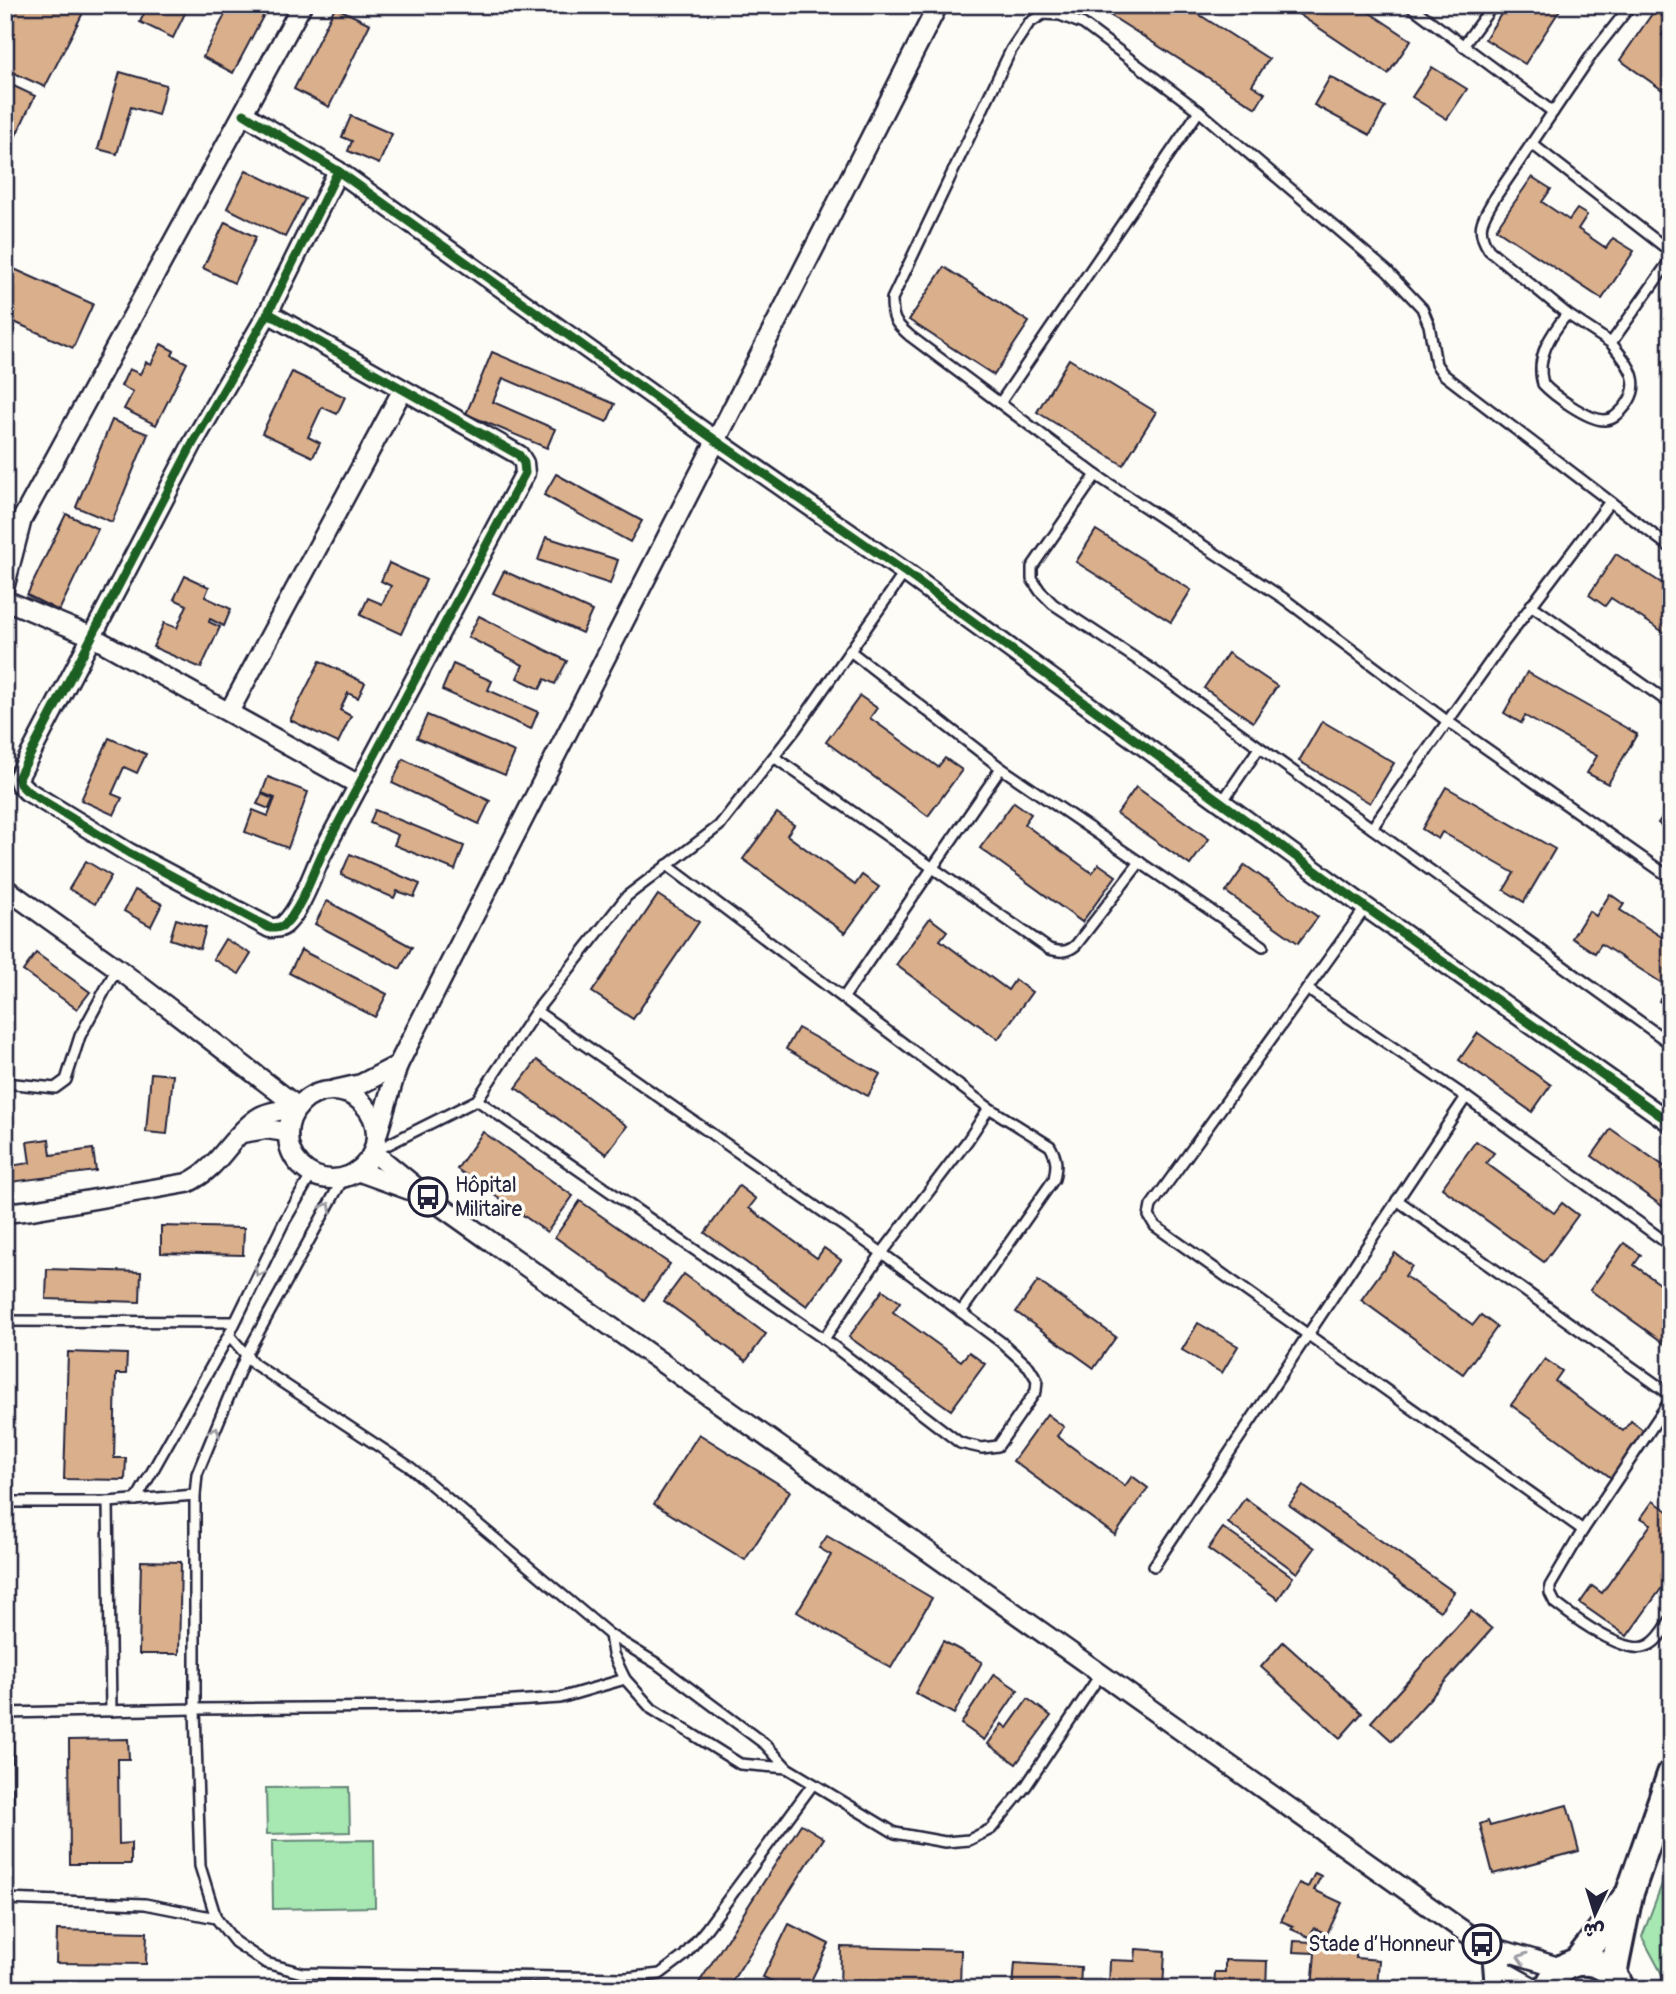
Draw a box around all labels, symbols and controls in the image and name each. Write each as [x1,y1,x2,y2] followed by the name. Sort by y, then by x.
[455,1172,523,1223] place label: Hôpital Militaire
[407,1176,449,1218] bus stop icon: Hôpital Militaire
[319,1202,332,1214] one-way arrow
[254,1265,268,1277] one-way arrow
[206,1425,220,1437] one-way arrow
[1560,1878,1630,1948] north arrow
[1583,1917,1605,1943] text: ش
[1461,1923,1503,1965] bus stop icon: Stade d’Honneur
[1308,1931,1455,1958] place label: Stade d’Honneur
[1516,1951,1528,1966] one-way arrow

